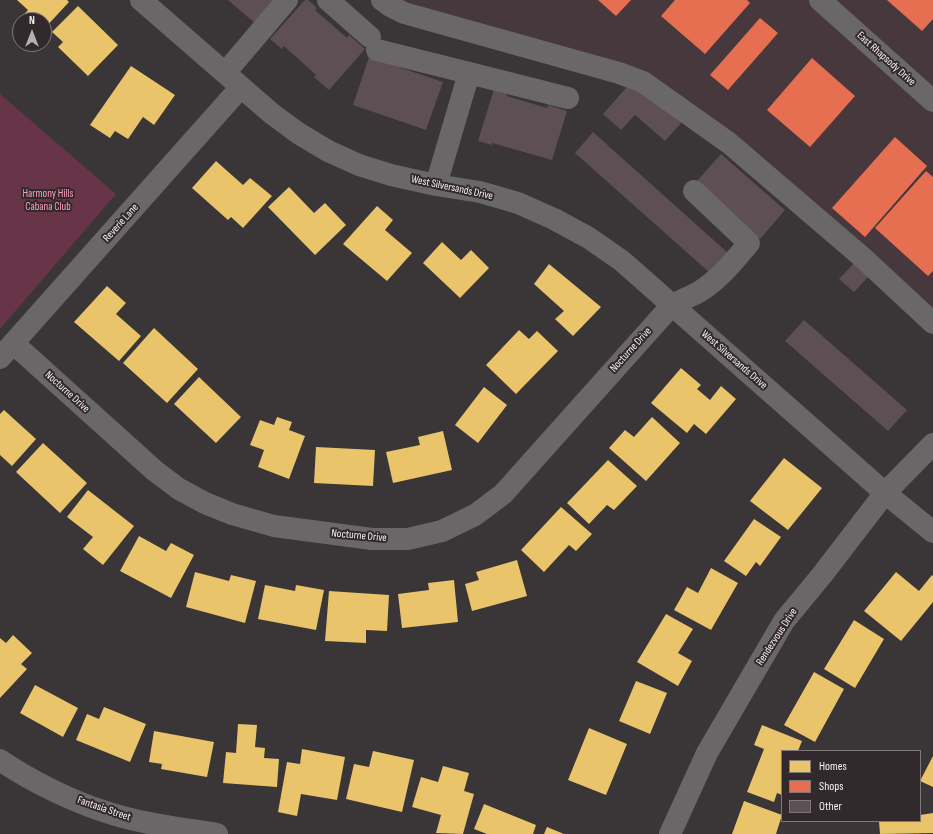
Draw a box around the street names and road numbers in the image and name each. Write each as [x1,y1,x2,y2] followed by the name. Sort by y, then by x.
[854,29,918,89] street label: East Rhapsody Drive
[410,173,494,203] street label: West Silversands Drive
[100,201,142,245] street label: Reverie Lane
[607,325,655,375] street label: Nocturne Drive
[698,328,770,392] street label: West Silversands Drive
[42,368,92,416] street label: Nocturne Drive
[331,527,387,545] street label: Nocturne Drive
[754,606,800,668] street label: Rendezvous Drive
[76,794,132,824] street label: Fantasia Street

